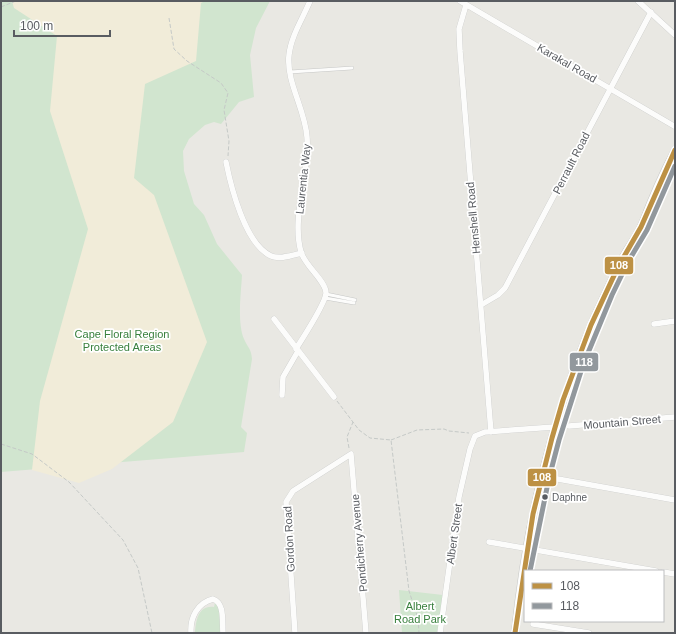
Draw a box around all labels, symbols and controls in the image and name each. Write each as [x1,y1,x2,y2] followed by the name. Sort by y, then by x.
[14,12,110,38] scale bar
[20,19,53,33] text: 100 m
[535,41,599,85] street label: Karakal Road
[550,130,592,196] street label: Perrault Road
[293,143,313,215] street label: Laurentia Way
[464,182,482,254] street label: Henshell Road
[604,256,634,275] line badge: 108
[610,259,628,271] text: 108
[75,328,169,353] park label: Cape Floral Region Protected Areas
[569,352,599,372] line badge: 118
[575,356,593,368] text: 118
[583,413,661,431] street label: Mountain Street
[527,468,557,487] line badge: 108
[533,471,551,483] text: 108
[540,492,550,502] marker: Daphne
[552,492,587,503] place label: Daphne
[349,494,369,592] street label: Pondicherry Avenue
[444,503,464,565] street label: Albert Street
[281,506,297,572] street label: Gordon Road
[524,570,664,622] legend
[560,579,580,593] text: 108
[560,599,579,613] text: 118
[394,600,446,625] park label: Albert Road Park

